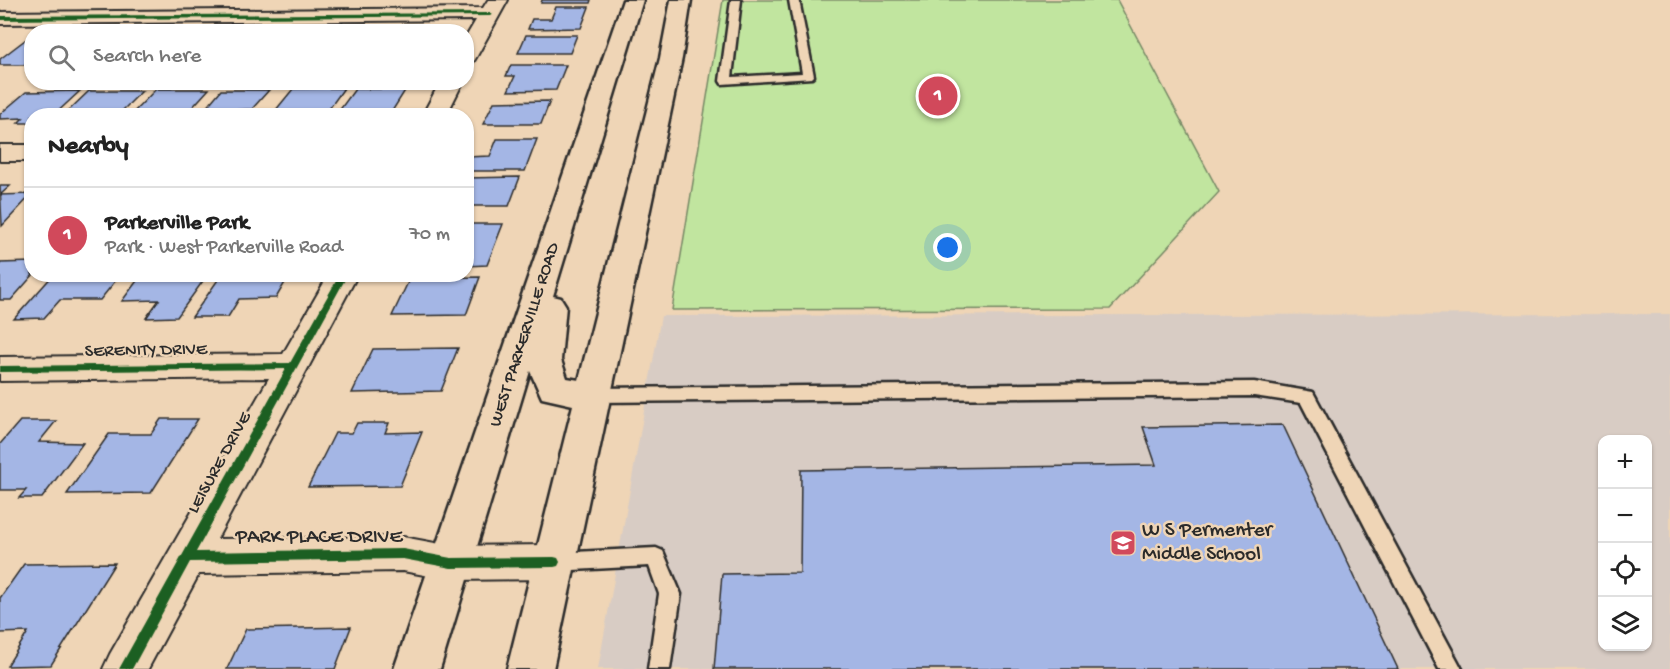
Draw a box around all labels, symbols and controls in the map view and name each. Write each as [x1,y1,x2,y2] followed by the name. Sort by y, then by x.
[24,24,474,90] search box
[45,41,78,74] icon: search
[93,44,201,70] text: Search here
[918,74,958,118] pin: 1
[48,132,129,163] text: Nearby
[105,211,249,237] text: Parkerville Park
[63,224,72,247] text: 1
[409,224,450,247] text: 70 m
[933,233,962,262] your location
[105,237,343,260] text: Park · West Parkerville Road
[485,240,565,430] street label: WEST PARKERVILLE ROAD
[85,339,208,363] street label: SERENITY DRIVE
[184,408,257,517] street label: LEISURE DRIVE
[1598,435,1652,651] map controls
[1598,435,1652,489] button: +
[1598,489,1652,543] button: −
[1142,519,1274,568] place label: W S Permenter Middle School
[234,526,403,551] street label: PARK PLACE DRIVE
[1108,528,1138,558] school or university icon: W S Permenter Middle School
[1598,543,1652,597] button: locate
[1598,597,1652,651] button: layers

